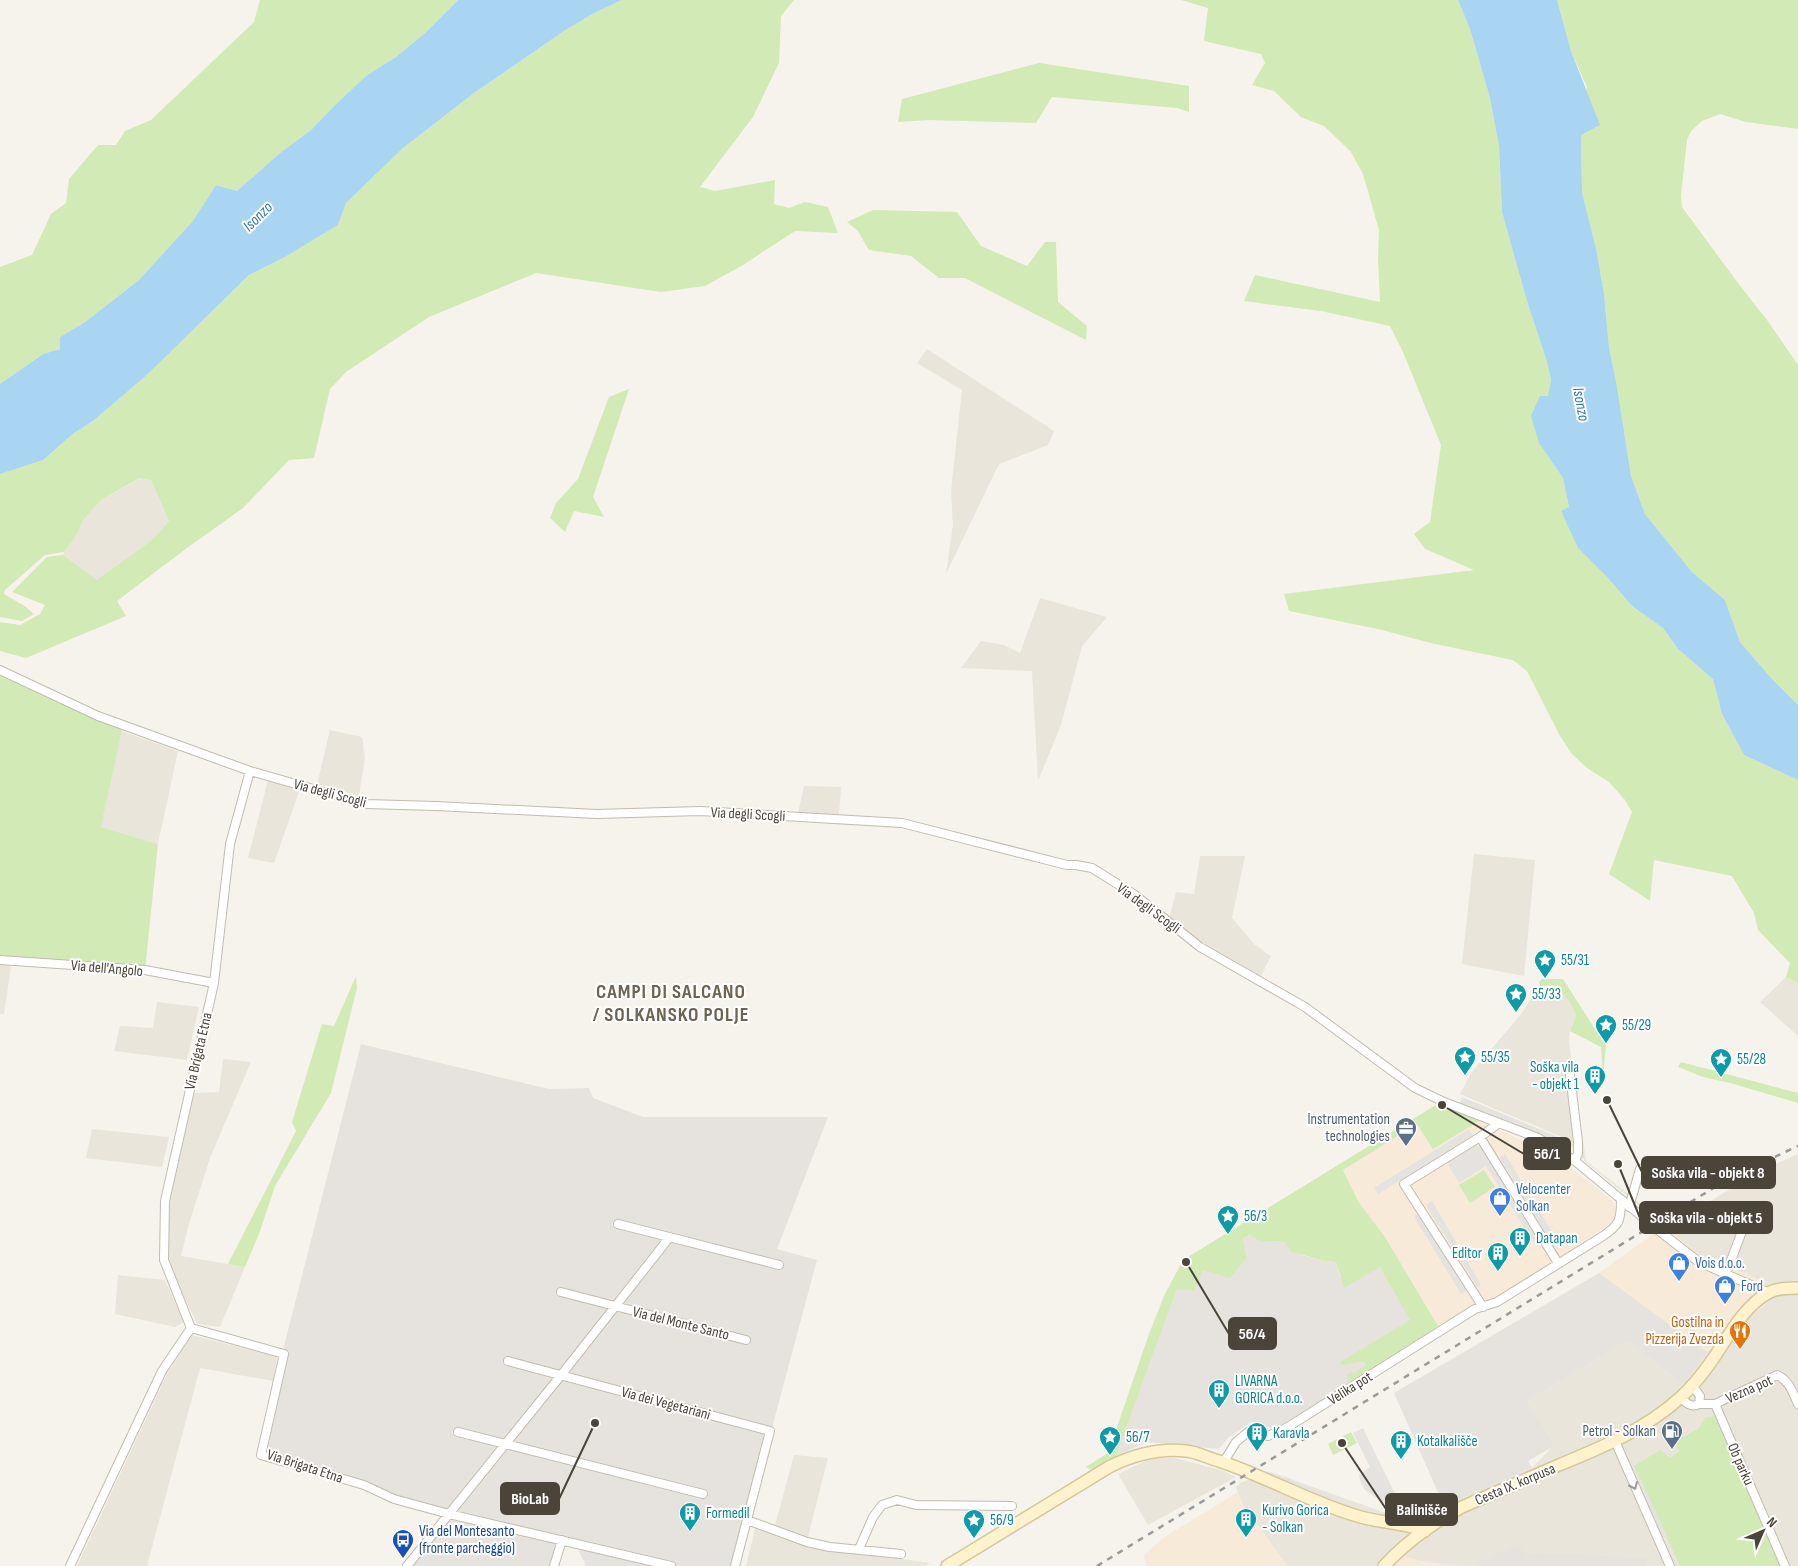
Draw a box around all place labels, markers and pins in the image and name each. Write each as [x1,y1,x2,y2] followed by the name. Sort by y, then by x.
[1533,948,1557,979] place icon: 55/31
[1561,951,1590,970] place label: 55/31
[1504,982,1528,1013] place icon: 55/33
[1532,985,1561,1004] place label: 55/33
[1594,1013,1618,1044] place icon: 55/29
[1622,1016,1651,1035] place label: 55/29
[1453,1045,1477,1076] place icon: 55/35
[1709,1047,1733,1078] place icon: 55/28
[1481,1048,1510,1067] place label: 55/35
[1737,1050,1766,1069] place label: 55/28
[1530,1058,1580,1094] place label: Soška vila - objekt 1
[1583,1064,1607,1095] building icon: Soška vila - objekt 1
[1308,1110,1390,1146] place label: Instrumentation technologies
[1394,1116,1418,1147] office icon: Instrumentation technologies
[1524,1138,1570,1169] callout: 56/1
[1642,1157,1775,1188] callout: Soška vila - objekt 8
[1516,1180,1571,1216] place label: Velocenter Solkan
[1488,1186,1512,1217] shop icon: Velocenter Solkan
[1640,1202,1772,1233] callout: Soška vila - objekt 5
[1216,1204,1240,1235] place icon: 56/3
[1244,1207,1267,1226] place label: 56/3
[1508,1226,1532,1257] building icon: Datapan
[1536,1229,1578,1248] place label: Datapan
[1486,1241,1510,1272] building icon: Editor
[1452,1244,1483,1263] place label: Editor
[1667,1251,1691,1282] shop icon: Vois d.o.o.
[1695,1254,1745,1273] place label: Vois d.o.o.
[1713,1274,1737,1305] shop icon: Ford
[1741,1277,1763,1296] place label: Ford
[1646,1313,1724,1349] place label: Gostilna in Pizzerija Zvezda
[1229,1318,1276,1349] callout: 56/4
[1728,1319,1752,1350] restaurant icon: Gostilna in Pizzerija Zvezda
[1235,1372,1303,1408] place label: LIVARNA GORICA d.o.o.
[1207,1378,1231,1409] building icon: LIVARNA GORICA d.o.o.
[1660,1419,1684,1450] fuel station icon: Petrol - Solkan
[1245,1421,1269,1452] building icon: Karavla
[1582,1422,1656,1441] place label: Petrol - Solkan
[1273,1424,1310,1443] place label: Karavla
[1098,1425,1122,1456] place icon: 56/7
[1126,1428,1150,1447] place label: 56/7
[1389,1429,1413,1460] building icon: Kotalkališče
[1417,1432,1478,1451] place label: Kotalkališče
[501,1483,559,1514] callout: BioLab
[1386,1494,1457,1525] callout: Balinišče
[678,1501,702,1532] building icon: Formedil
[1262,1501,1329,1537] place label: Kurivo Gorica - Solkan
[706,1504,750,1523] place label: Formedil
[1234,1507,1258,1538] building icon: Kurivo Gorica - Solkan
[962,1508,986,1539] place icon: 56/9
[990,1511,1014,1530] place label: 56/9
[419,1522,515,1558] place label: Via del Montesanto (fronte parcheggio)
[391,1528,415,1559] bus stop icon: Via del Montesanto (fronte parcheggio)

